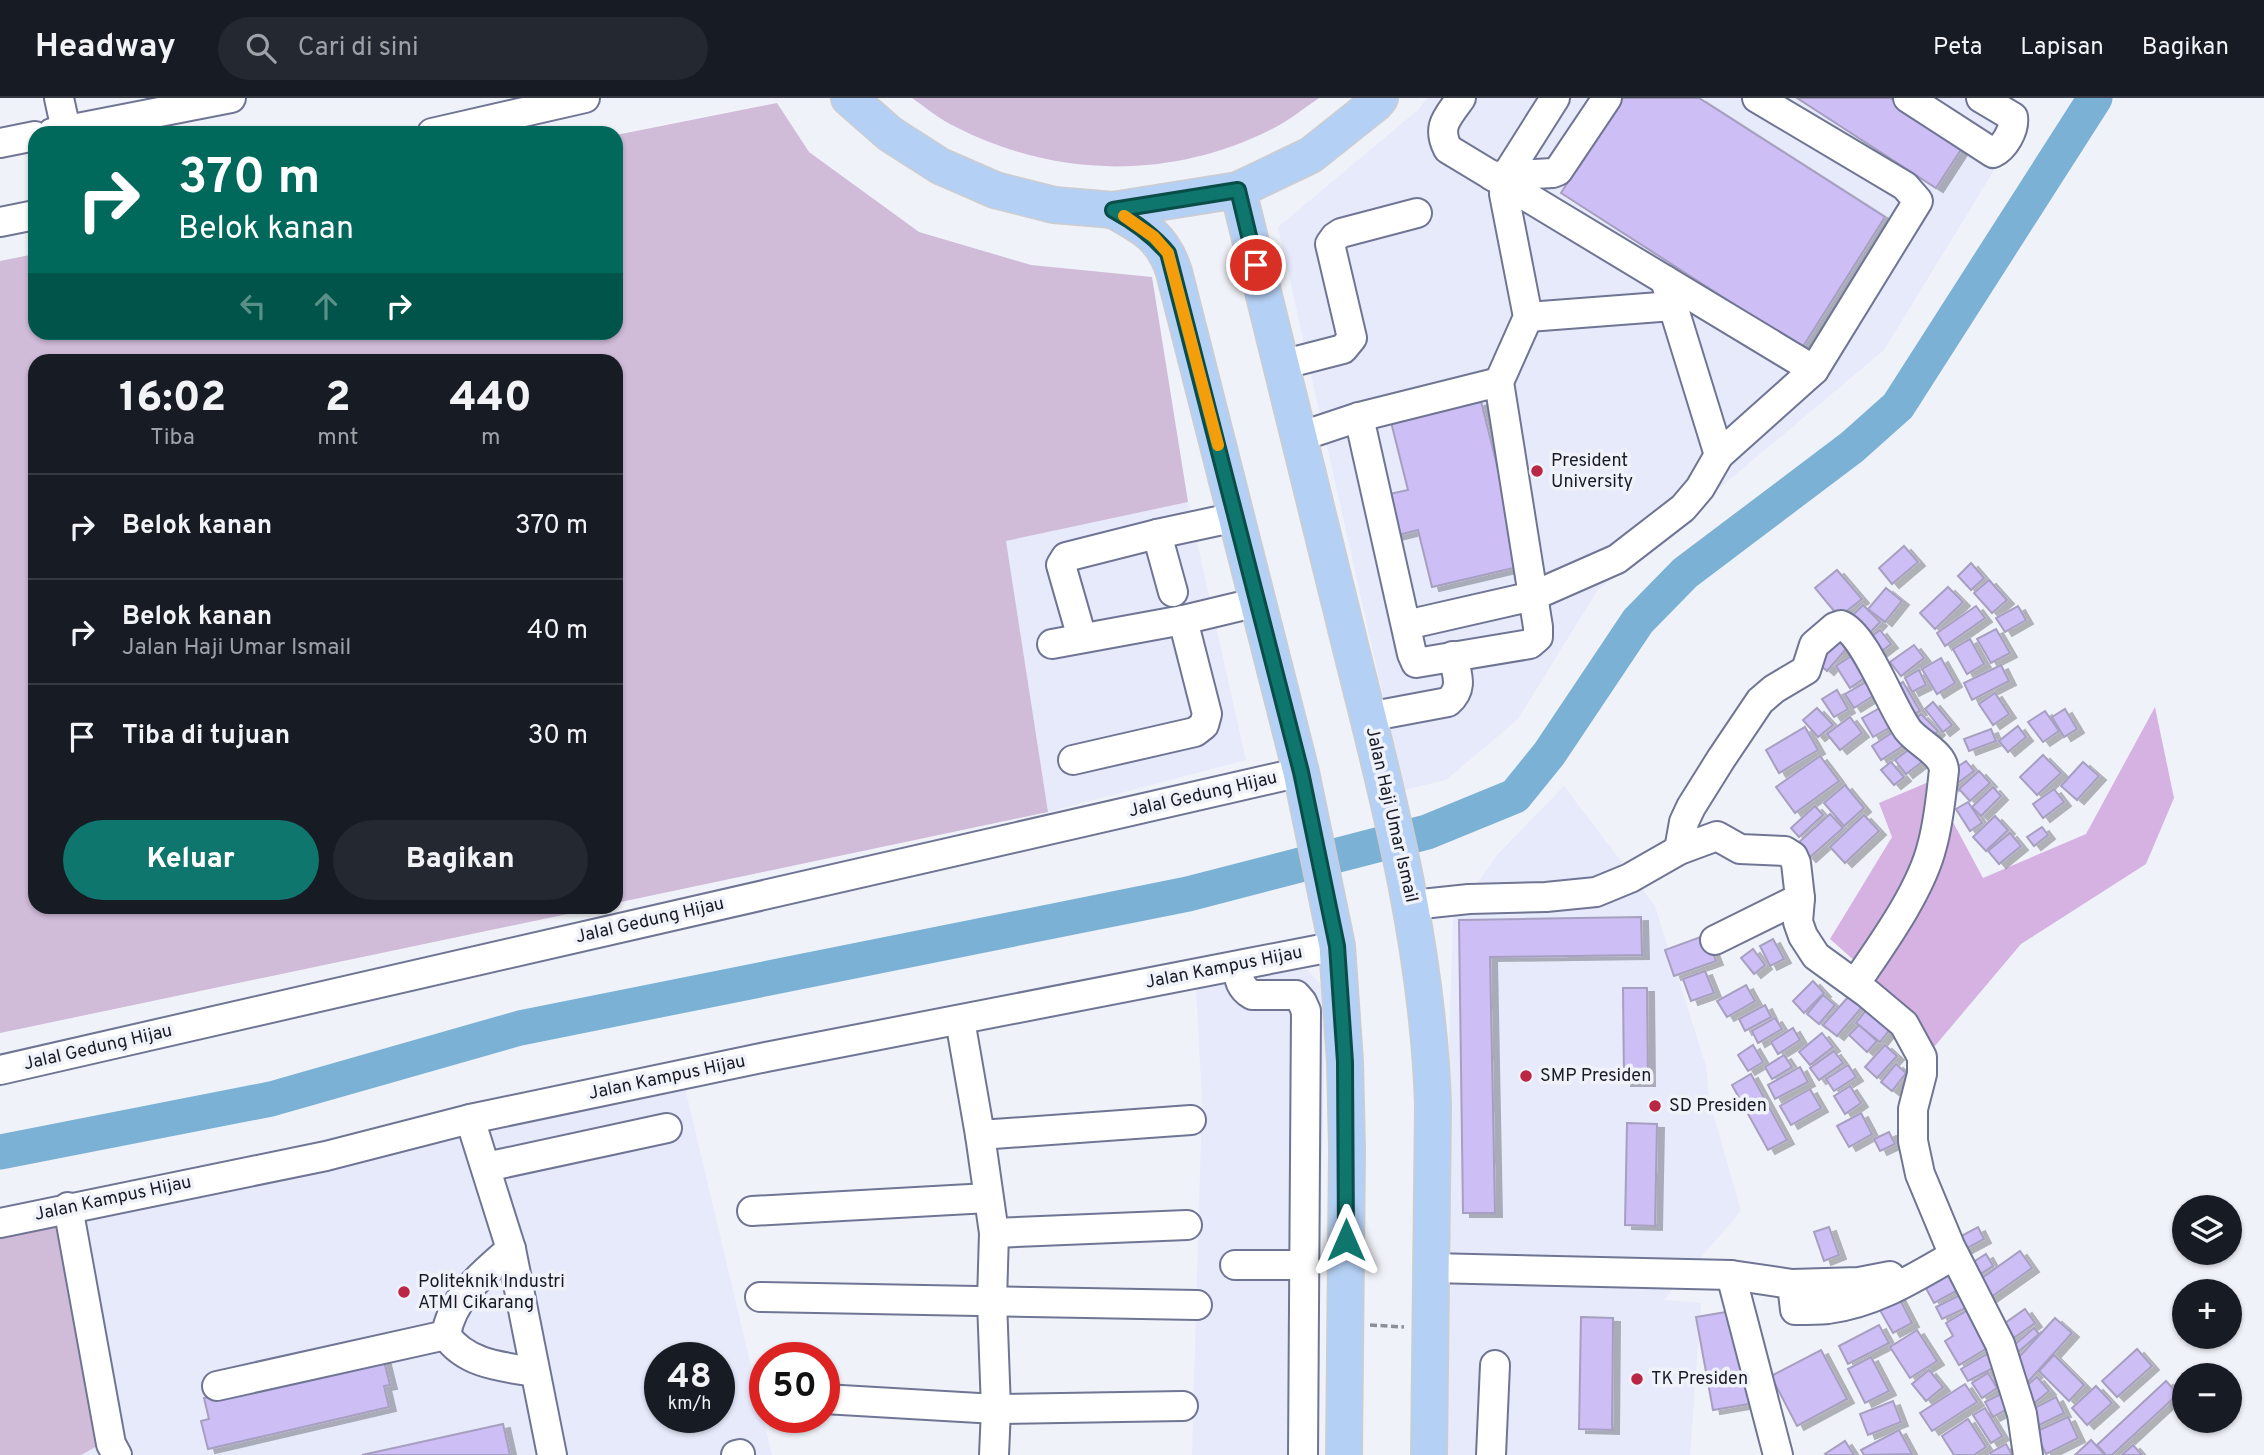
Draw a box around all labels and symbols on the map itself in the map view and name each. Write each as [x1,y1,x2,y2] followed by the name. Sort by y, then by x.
[1226,235,1286,295] pin
[1551,450,1633,494] place label: President University
[1529,463,1545,479] marker: President University
[1360,725,1422,905] street label: Jalan Haji Umar Ismail
[1126,767,1280,823] street label: Jalal Gedung Hijau
[573,893,727,949] street label: Jalal Gedung Hijau
[1143,941,1305,995] street label: Jalan Kampus Hijau
[21,1020,175,1076] street label: Jalal Gedung Hijau
[586,1050,748,1106] street label: Jalan Kampus Hijau
[1540,1065,1651,1088] place label: SMP Presiden
[1518,1068,1534,1084] marker: SMP Presiden
[1669,1095,1767,1118] place label: SD Presiden
[1647,1098,1663,1114] marker: SD Presiden
[32,1171,194,1227] street label: Jalan Kampus Hijau
[1309,1203,1383,1277] position arrow
[418,1271,565,1315] place label: Politeknik Industri ATMI Cikarang
[396,1284,412,1300] marker: Politeknik Industri ATMI Cikarang
[749,1342,840,1433] speed limit sign: 50
[1651,1368,1748,1391] place label: TK Presiden
[1629,1371,1645,1387] marker: TK Presiden

